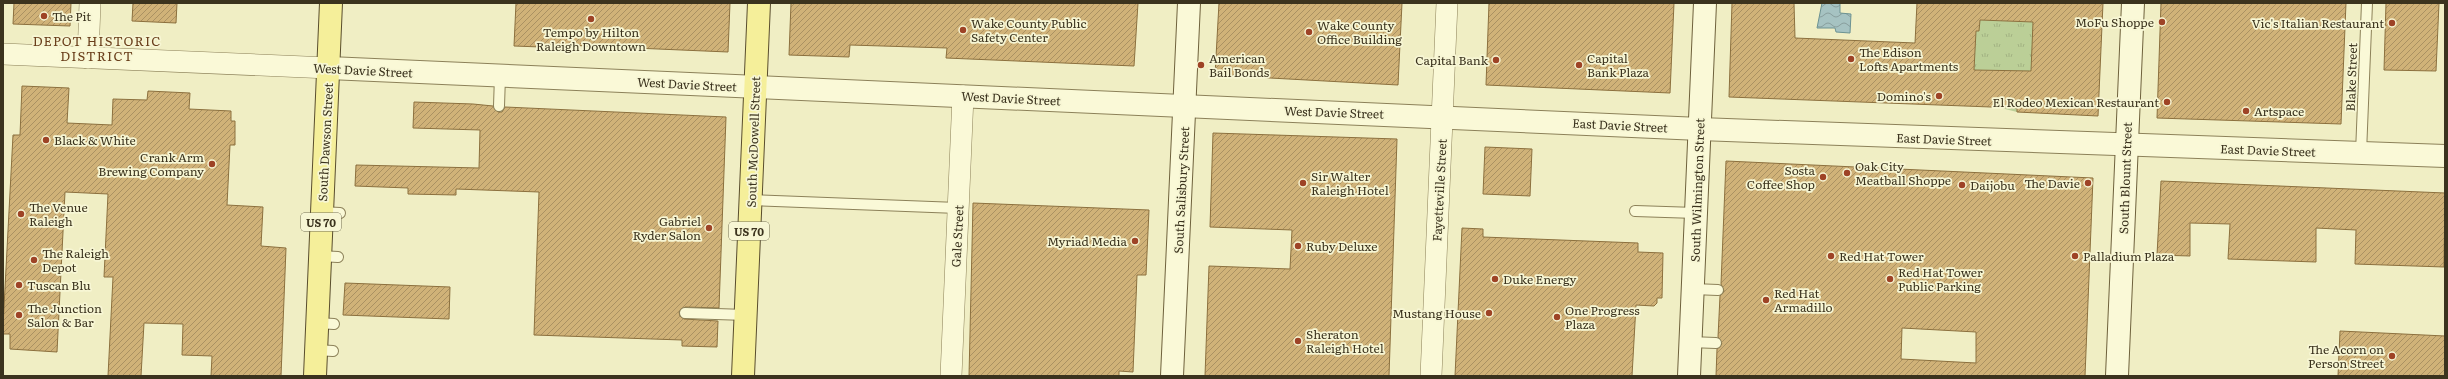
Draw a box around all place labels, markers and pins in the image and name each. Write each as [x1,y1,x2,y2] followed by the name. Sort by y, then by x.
[52,7,91,25] place label: The Pit
[39,11,49,21] marker: The Pit
[2075,13,2154,31] place label: MoFu Shoppe
[586,14,596,24] marker: Tempo by Hilton Raleigh Downtown
[971,14,1087,46] place label: Wake County Public Safety Center
[2252,14,2384,32] place label: Vic's Italian Restaurant
[1317,16,1402,48] place label: Wake County Office Building
[2157,17,2167,27] marker: MoFu Shoppe
[2387,18,2397,28] marker: Vic's Italian Restaurant
[536,23,646,55] place label: Tempo by Hilton Raleigh Downtown
[958,25,968,35] marker: Wake County Public Safety Center
[1304,27,1314,37] marker: Wake County Office Building
[1859,43,1959,75] place label: The Edison Lofts Apartments
[1209,49,1270,81] place label: American Bail Bonds
[1587,49,1649,81] place label: Capital Bank Plaza
[1415,51,1489,69] place label: Capital Bank
[1846,54,1856,64] marker: The Edison Lofts Apartments
[1491,55,1501,65] marker: Capital Bank
[1196,60,1206,70] marker: American Bail Bonds
[1574,60,1584,70] marker: Capital Bank Plaza
[1877,87,1932,105] place label: Domino's
[1934,91,1944,101] marker: Domino's
[1993,93,2159,111] place label: El Rodeo Mexican Restaurant
[2162,97,2172,107] marker: El Rodeo Mexican Restaurant
[2254,102,2304,120] place label: Artspace
[2241,106,2251,116] marker: Artspace
[54,131,136,149] place label: Black & White
[41,135,51,145] marker: Black & White
[98,148,204,180] place label: Crank Arm Brewing Company
[1855,157,1951,189] place label: Oak City Meatball Shoppe
[207,159,217,169] marker: Crank Arm Brewing Company
[1747,161,1816,193] place label: Sosta Coffee Shop
[1311,167,1389,199] place label: Sir Walter Raleigh Hotel
[1842,168,1852,178] marker: Oak City Meatball Shoppe
[1818,172,1828,182] marker: Sosta Coffee Shop
[2024,174,2080,192] place label: The Davie
[1970,176,2015,194] place label: Daijobu
[1298,178,1308,188] marker: Sir Walter Raleigh Hotel
[2083,178,2093,188] marker: The Davie
[1957,180,1967,190] marker: Daijobu
[29,198,88,230] place label: The Venue Raleigh
[16,209,26,219] marker: The Venue Raleigh
[633,212,701,244] place label: Gabriel Ryder Salon
[704,223,714,233] marker: Gabriel Ryder Salon
[1047,232,1128,250] place label: Myriad Media
[1130,236,1140,246] marker: Myriad Media
[1306,237,1377,255] place label: Ruby Deluxe
[1293,241,1303,251] marker: Ruby Deluxe
[42,244,109,276] place label: The Raleigh Depot
[1839,247,1924,265] place label: Red Hat Tower
[2083,247,2175,265] place label: Palladium Plaza
[1826,251,1836,261] marker: Red Hat Tower
[2070,251,2080,261] marker: Palladium Plaza
[29,255,39,265] marker: The Raleigh Depot
[1898,263,1983,295] place label: Red Hat Tower Public Parking
[1503,270,1577,288] place label: Duke Energy
[1490,274,1500,284] marker: Duke Energy
[1885,274,1895,284] marker: Red Hat Tower Public Parking
[27,276,91,294] place label: Tuscan Blu
[14,280,24,290] marker: Tuscan Blu
[1774,284,1833,316] place label: Red Hat Armadillo
[1761,295,1771,305] marker: Red Hat Armadillo
[27,299,102,331] place label: The Junction Salon & Bar
[1565,301,1640,333] place label: One Progress Plaza
[1392,304,1481,322] place label: Mustang House
[1484,308,1494,318] marker: Mustang House
[14,310,24,320] marker: The Junction Salon & Bar
[1552,312,1562,322] marker: One Progress Plaza
[1306,325,1384,357] place label: Sheraton Raleigh Hotel
[1293,336,1303,346] marker: Sheraton Raleigh Hotel
[2308,340,2384,372] place label: The Acorn on Person Street
[2387,351,2397,361] marker: The Acorn on Person Street

